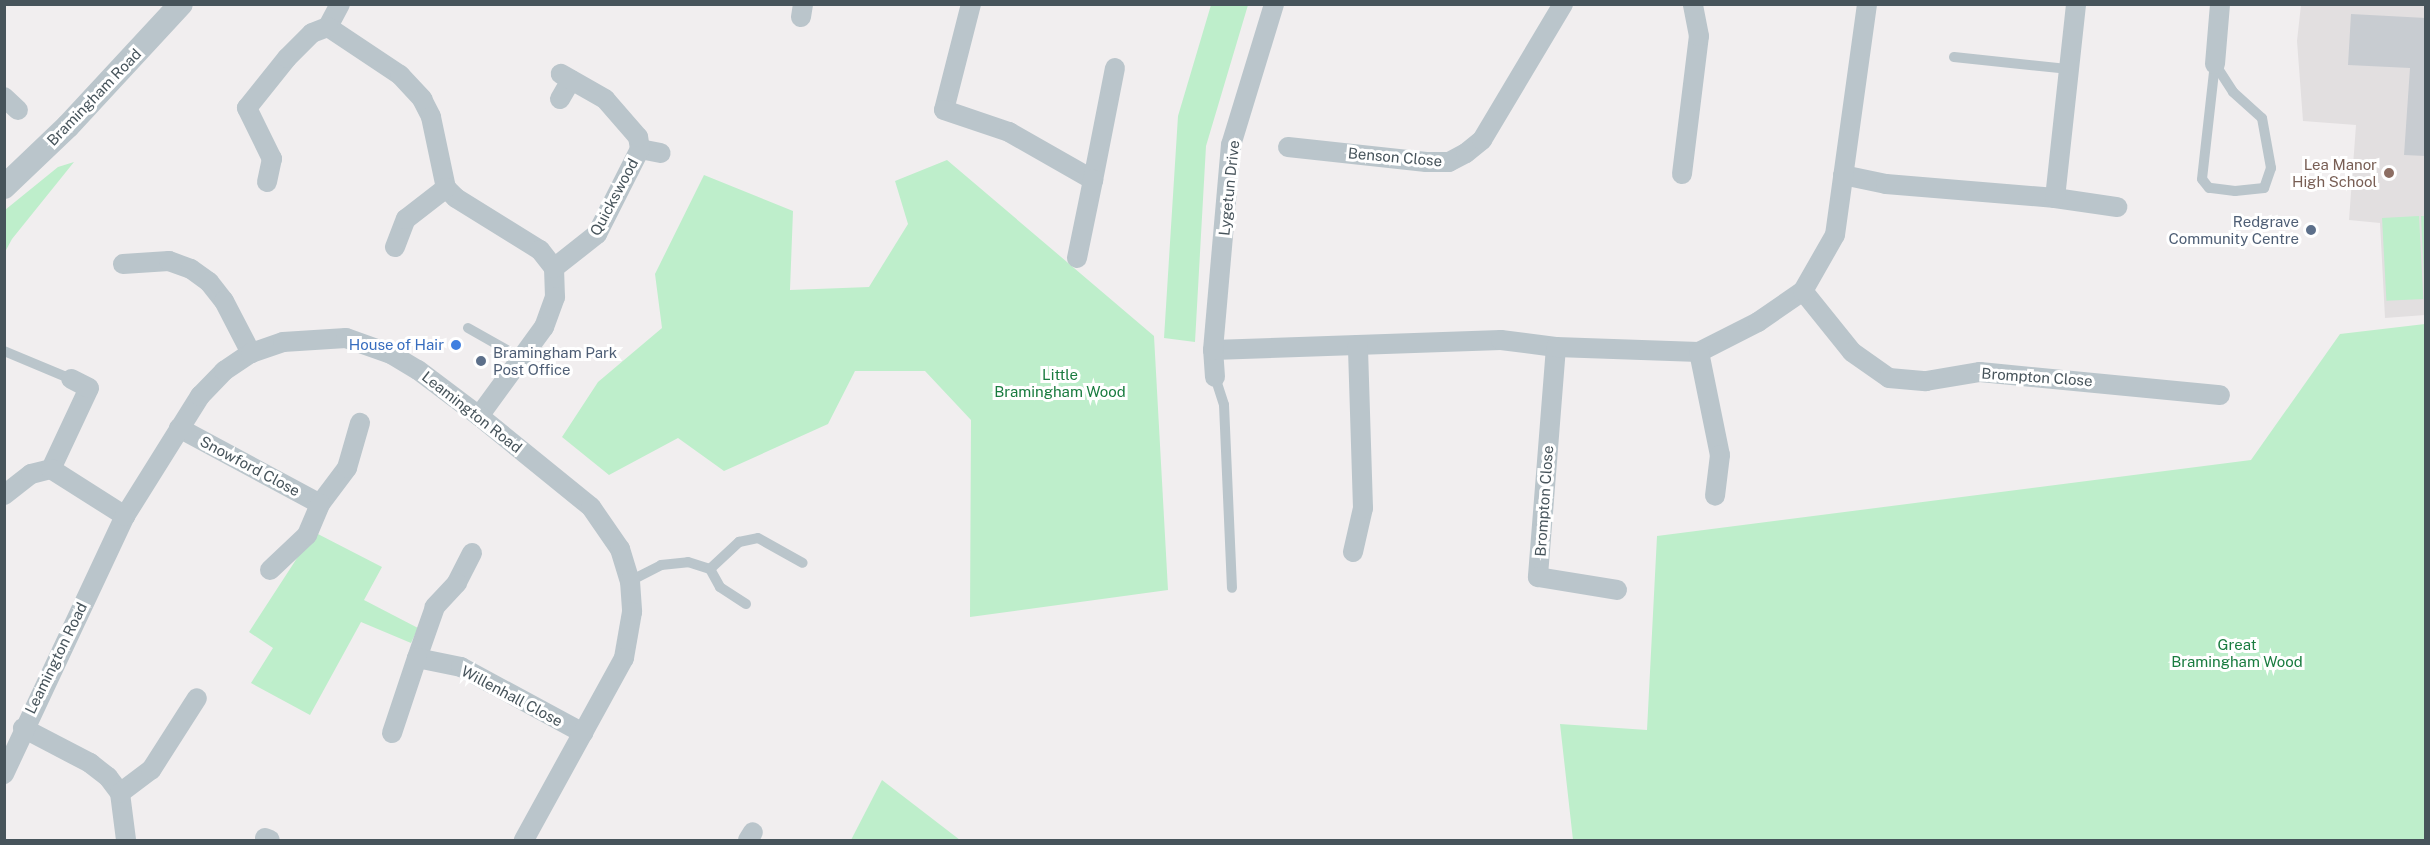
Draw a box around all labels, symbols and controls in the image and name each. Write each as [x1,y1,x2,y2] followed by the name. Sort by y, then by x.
[43,45,145,149] street label: Bramingham Road
[1215,139,1243,237] street label: Lygetun Drive
[1347,144,1443,170] street label: Benson Close
[586,155,642,239] street label: Quickswood
[2292,155,2377,190] place label: Lea Manor High School
[2382,166,2396,180] marker: Lea Manor High School
[2168,212,2299,247] place label: Redgrave Community Centre
[2304,223,2318,237] marker: Redgrave Community Centre
[349,336,444,354] place label: House of Hair
[449,338,463,352] marker: House of Hair
[493,343,617,378] place label: Bramingham Park Post Office
[474,354,488,368] marker: Bramingham Park Post Office
[1981,364,2093,390] street label: Brompton Close
[994,365,1126,400] park label: Little Bramingham Wood
[418,367,526,457] street label: Leamington Road
[197,432,303,500] street label: Snowford Close
[1531,445,1557,557] street label: Brompton Close
[21,599,91,717] street label: Leamington Road
[2171,635,2303,670] park label: Great Bramingham Wood
[458,662,566,730] street label: Willenhall Close

